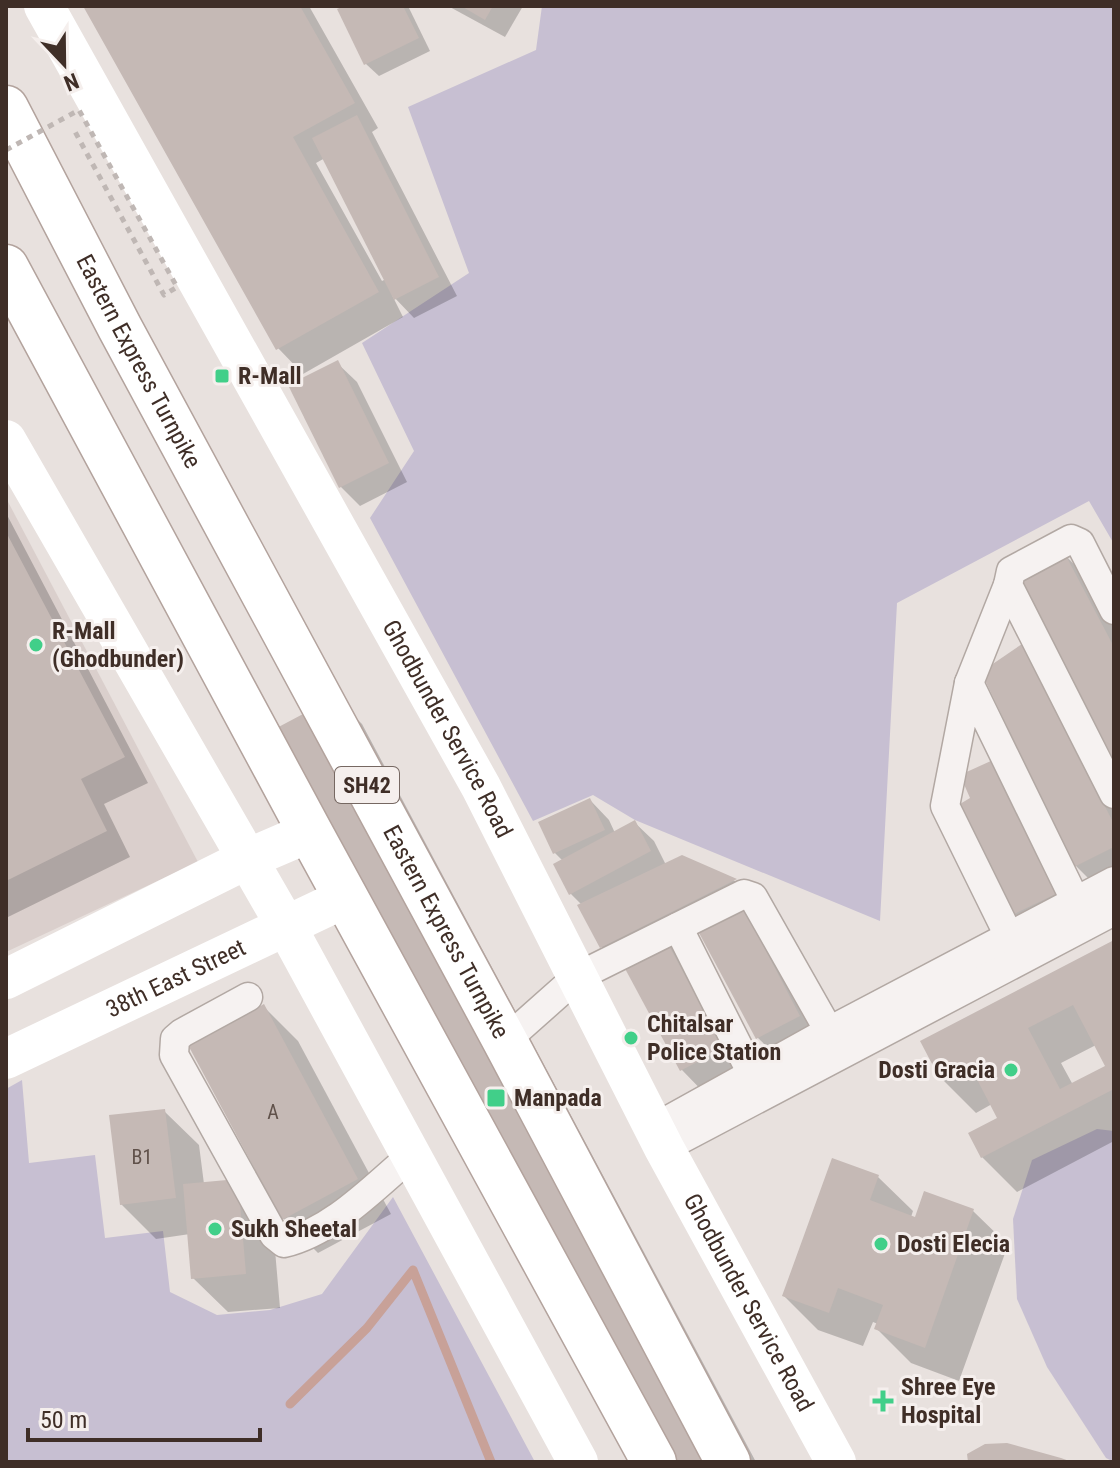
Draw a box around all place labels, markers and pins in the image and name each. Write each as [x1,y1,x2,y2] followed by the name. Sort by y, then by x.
[238,362,302,390] place label: R-Mall
[213,367,231,385] marker: R-Mall
[52,617,184,673] place label: R-Mall (Ghodbunder)
[27,636,45,654] marker: R-Mall (Ghodbunder)
[647,1010,781,1066] place label: Chitalsar Police Station
[622,1029,640,1047] marker: Chitalsar Police Station
[878,1056,995,1084] place label: Dosti Gracia
[1002,1061,1020,1079] marker: Dosti Gracia
[514,1084,602,1112] place label: Manpada
[485,1087,507,1109] marker: Manpada
[231,1215,357,1243] place label: Sukh Sheetal
[206,1220,224,1238] marker: Sukh Sheetal
[897,1230,1010,1258] place label: Dosti Elecia
[872,1235,890,1253] marker: Dosti Elecia
[901,1373,995,1429] place label: Shree Eye Hospital
[872,1390,894,1412] marker: Shree Eye Hospital

